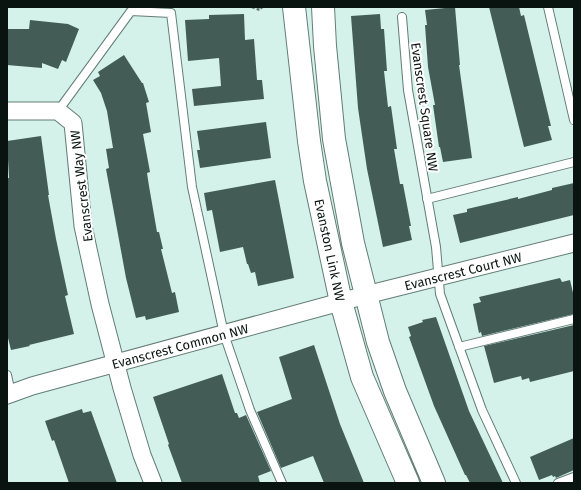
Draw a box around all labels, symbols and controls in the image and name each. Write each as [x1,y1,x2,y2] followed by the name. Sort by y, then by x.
[408,42,441,173] street label: Evanscrest Square NW
[67,129,96,243] street label: Evanscrest Way NW
[311,198,348,303] street label: Evanston Link NW
[403,250,524,293] street label: Evanscrest Court NW
[110,321,250,372] street label: Evanscrest Common NW

